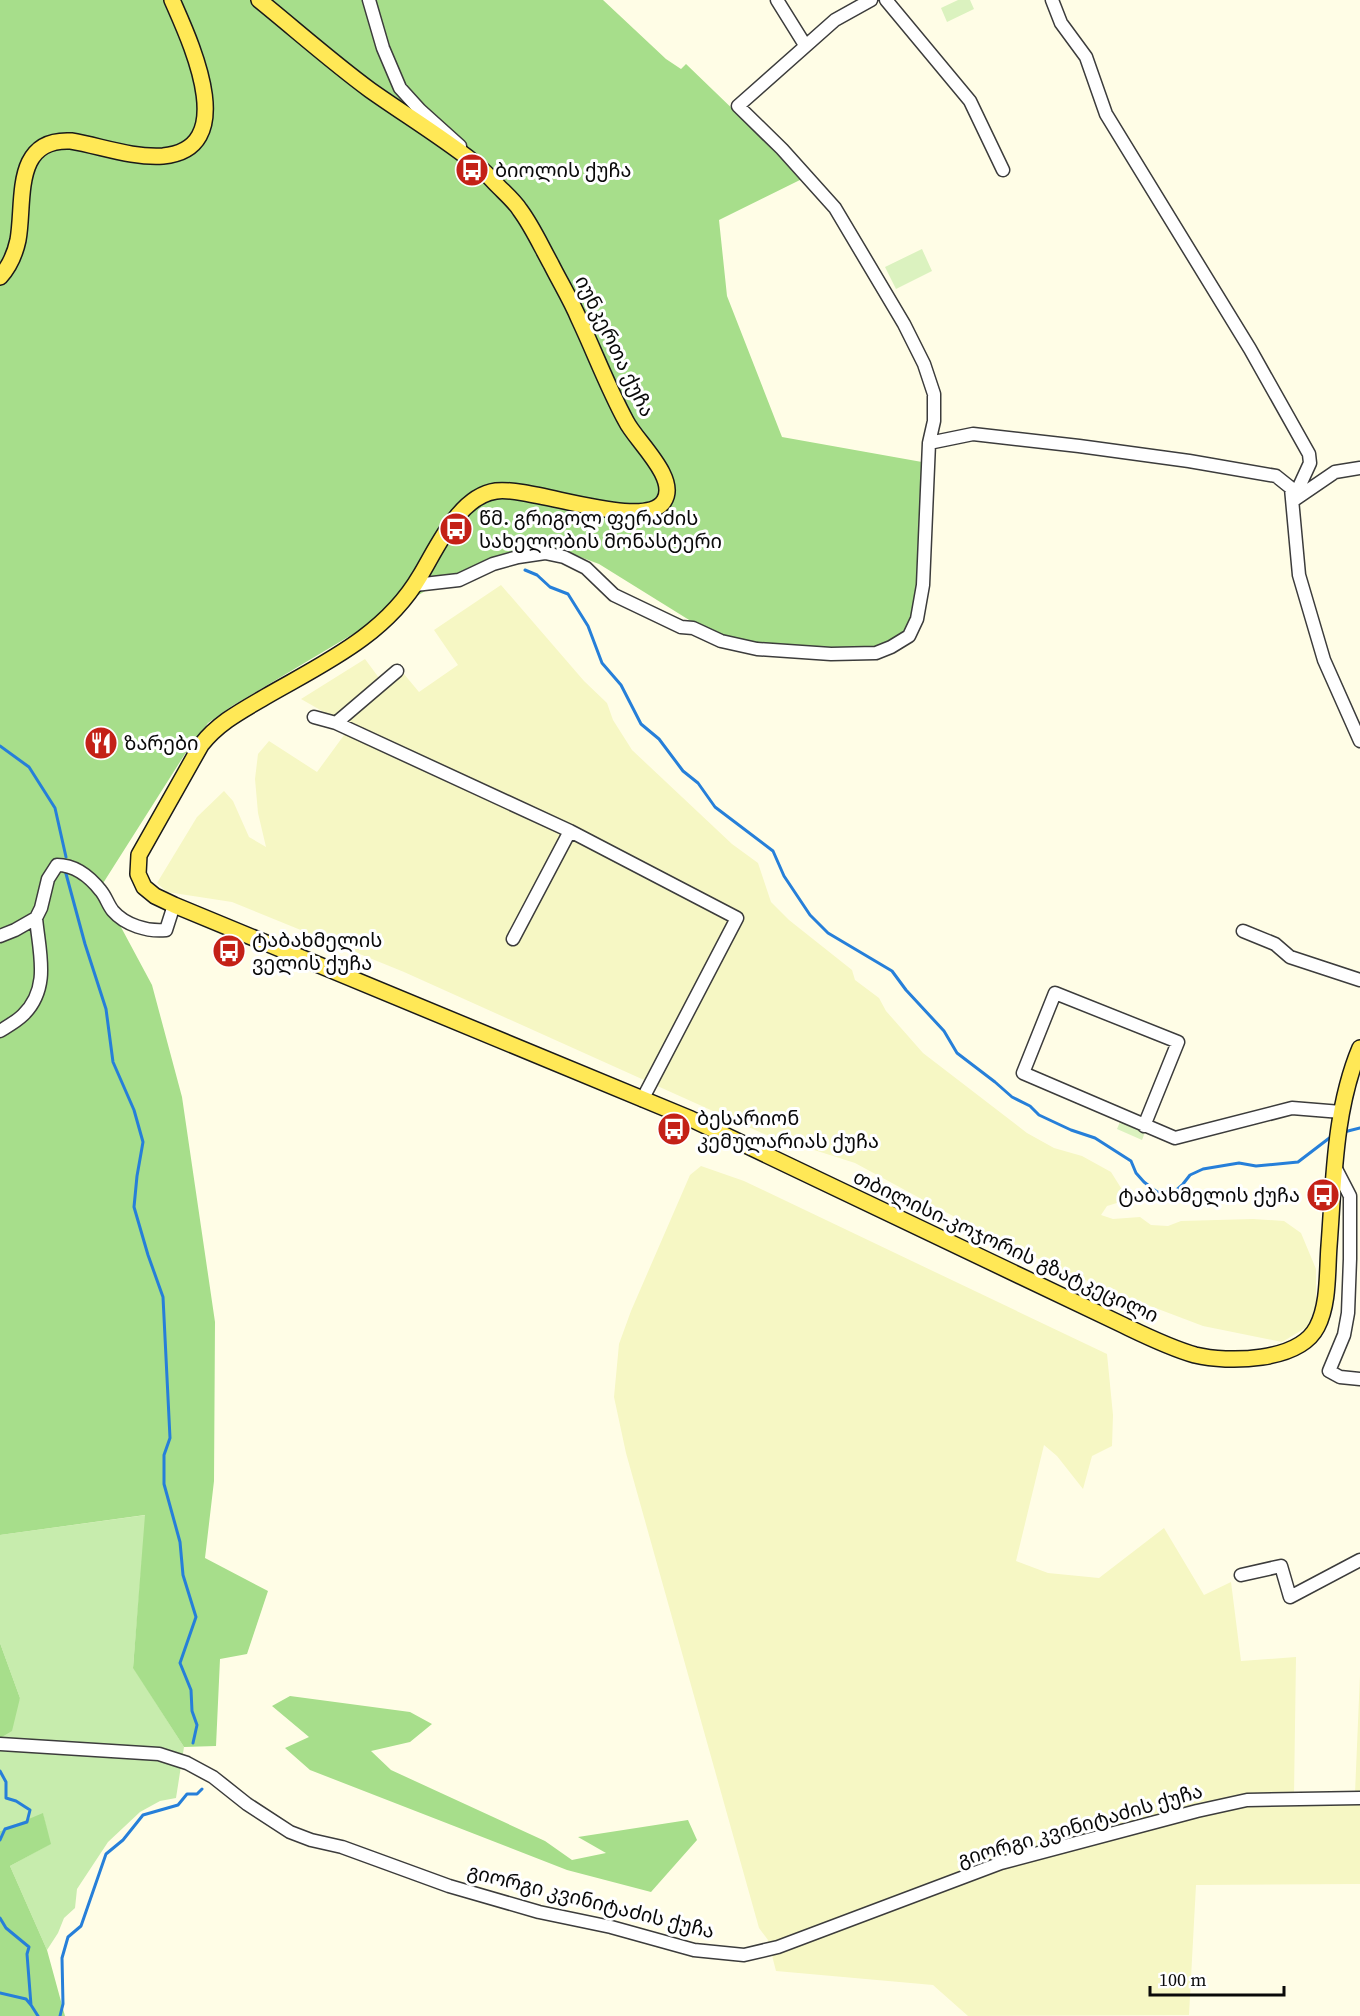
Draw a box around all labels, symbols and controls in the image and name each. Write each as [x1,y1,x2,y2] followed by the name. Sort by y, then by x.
[454,152,490,188] bus stop icon: ბიოლის ქუჩა
[495,156,631,184] place label: ბიოლის ქუჩა
[569,270,661,422] street label: იუნკერთა ქუჩა
[479,504,722,555] place label: წმ. გრიგოლ ფერაძის სახელობის მონასტერი
[438,511,474,547] bus stop icon: წმ. გრიგოლ ფერაძის სახელობის მონასტერი
[83,725,119,761] restaurant icon: ზარები
[124,729,199,757] place label: ზარები
[252,926,382,977] place label: ტაბახმელის ველის ქუჩა
[211,933,247,969] bus stop icon: ტაბახმელის ველის ქუჩა
[697,1104,879,1155] place label: ბესარიონ კემულარიას ქუჩა
[656,1111,692,1147] bus stop icon: ბესარიონ კემულარიას ქუჩა
[849,1163,1163,1329] street label: თბილისი-კოჯორის გზატკეცილი
[1305,1177,1341,1213] bus stop icon: ტაბახმელის ქუჩა
[1118,1181,1300,1209] place label: ტაბახმელის ქუჩა
[954,1777,1206,1873] street label: გიორგი კვინიტაძის ქუჩა
[464,1857,718,1945] street label: გიორგი კვინიტაძის ქუჩა
[1150,1959,1284,1997] scale bar
[1159,1967,1206,1992] text: 100 m

